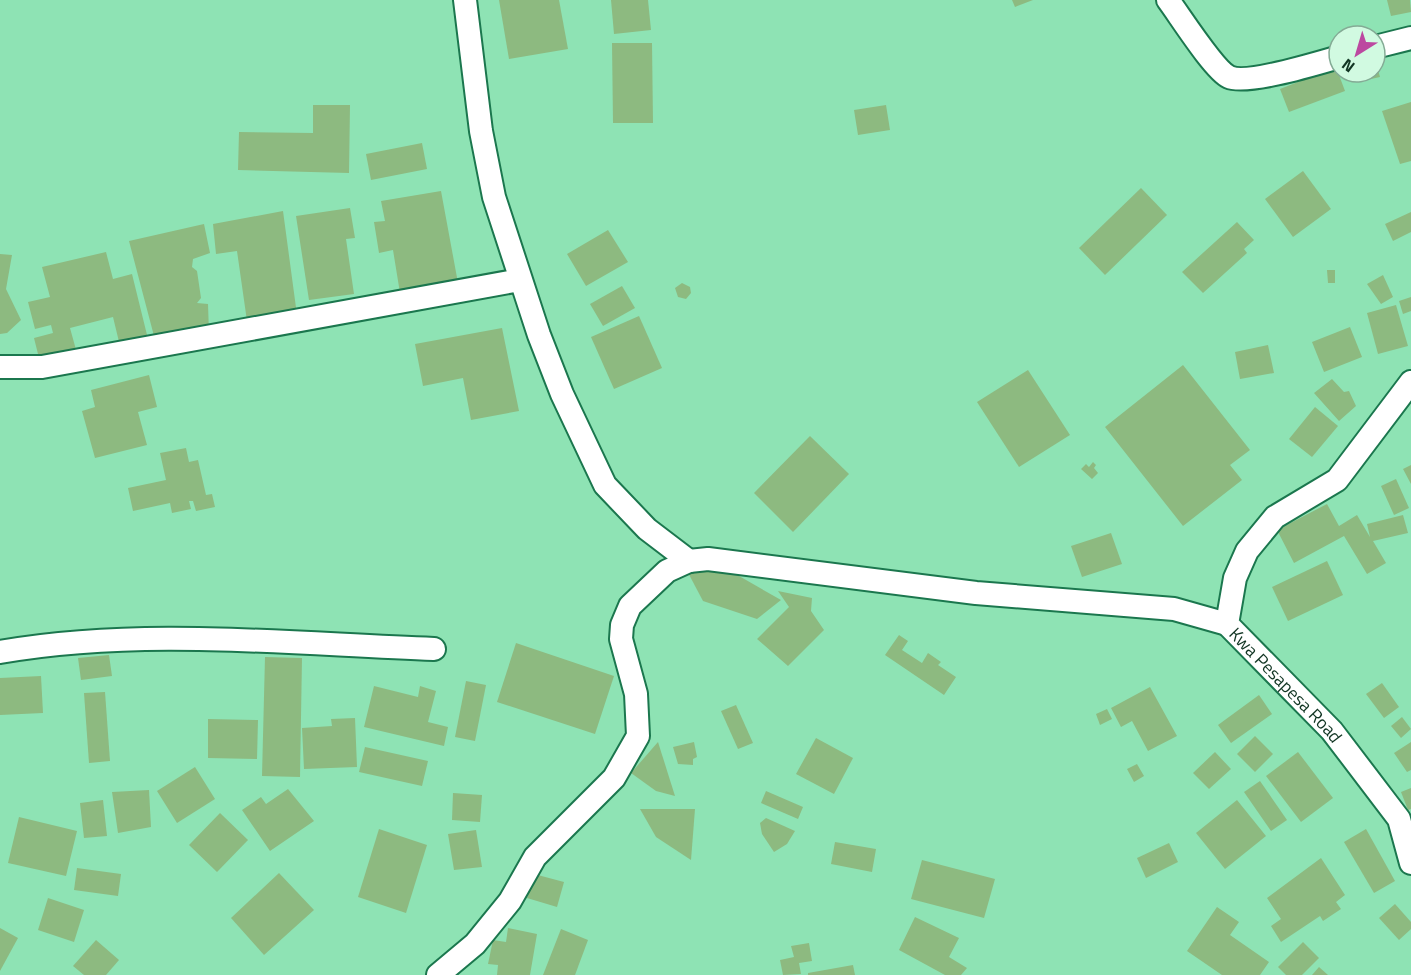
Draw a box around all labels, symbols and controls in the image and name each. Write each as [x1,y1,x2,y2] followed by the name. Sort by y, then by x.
[1327,24,1387,84] north arrow
[1336,53,1360,79] text: N
[1223,621,1349,748] street label: Kwa Pesapesa Road

